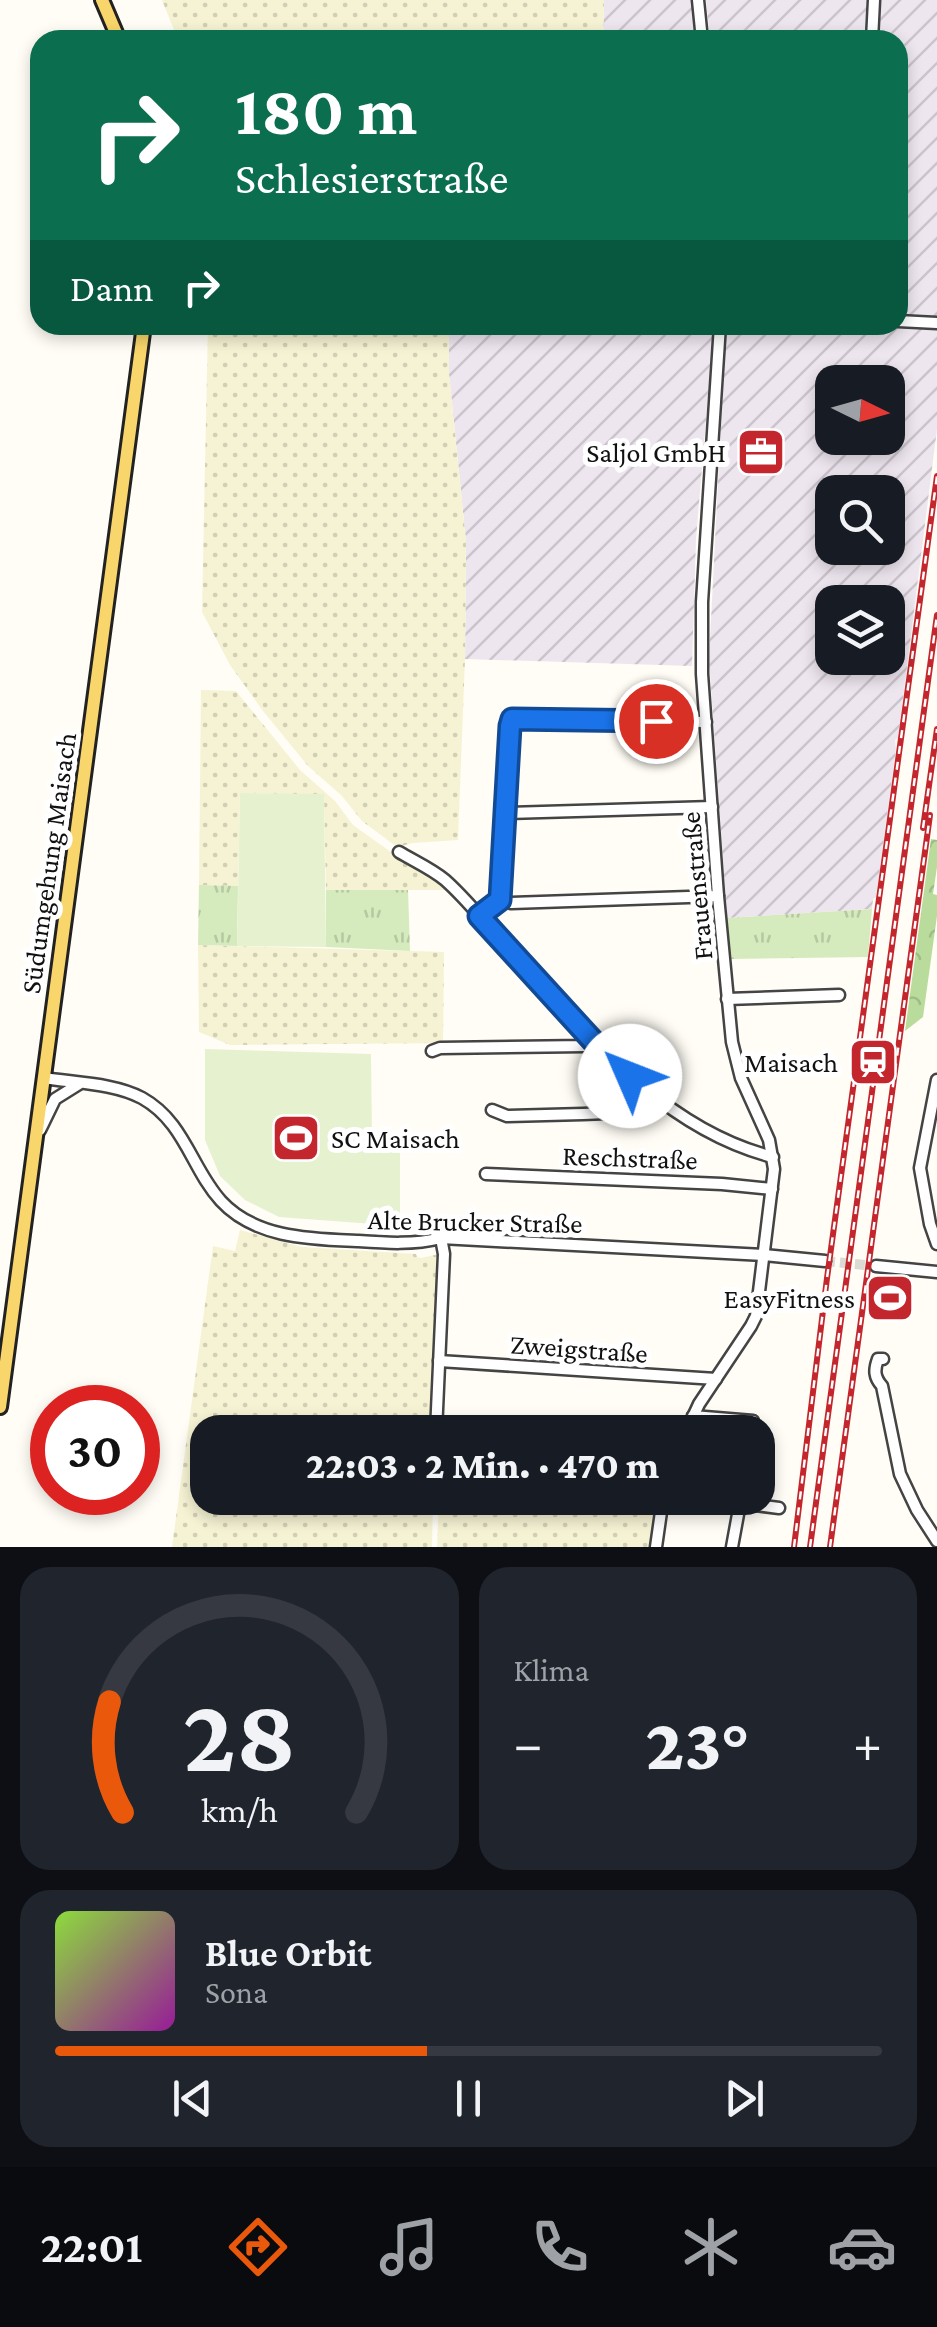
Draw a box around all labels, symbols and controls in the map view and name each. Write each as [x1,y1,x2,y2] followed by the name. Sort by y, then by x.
[70,70,200,200] icon: right
[235,71,417,149] text: 180 m
[235,153,509,203] text: Schlesierstraße
[174,260,229,315] icon: right
[70,267,154,309] text: Dann
[815,365,905,455] north arrow
[815,365,905,675] map controls
[735,426,787,478] office icon: Saljol GmbH
[586,437,726,468] place label: Saljol GmbH
[815,475,905,565] button: search
[815,585,905,675] button: layers
[614,679,699,764] pin
[629,694,684,749] icon: arrive
[15,730,82,996] street label: Südumgehung Maisach
[675,811,718,961] street label: Frauenstraße
[578,1024,682,1128] position arrow
[847,1036,899,1088] station icon: Maisach
[744,1047,838,1078] place label: Maisach
[270,1112,322,1164] sports icon: SC Maisach
[331,1123,460,1154] place label: SC Maisach
[562,1140,698,1175] street label: Reschstraße
[367,1204,583,1239] street label: Alte Brucker Straße
[864,1272,916,1324] sports icon: EasyFitness
[724,1283,855,1314] place label: EasyFitness
[509,1328,649,1369] street label: Zweigstraße
[30,1385,160,1515] speed limit sign: 30
[306,1444,659,1486] text: 22:03 · 2 Min. · 470 m
[514,1652,589,1688] text: Klima
[182,1677,296,1792] text: 28
[645,1702,750,1785] text: 23°
[514,1713,543,1774] text: −
[853,1713,882,1774] text: +
[201,1790,278,1830] text: km/h
[205,1932,372,1974] text: Blue Orbit
[205,1974,268,2010] text: Sona
[165,2071,220,2126] icon: previous
[441,2071,496,2126] icon: pause
[717,2071,772,2126] icon: next
[223,2212,293,2282] icon: directions
[374,2212,444,2282] icon: music
[525,2212,595,2282] icon: phone
[676,2212,746,2282] icon: climate
[827,2212,897,2282] icon: car
[40,2222,142,2272] text: 22:01

